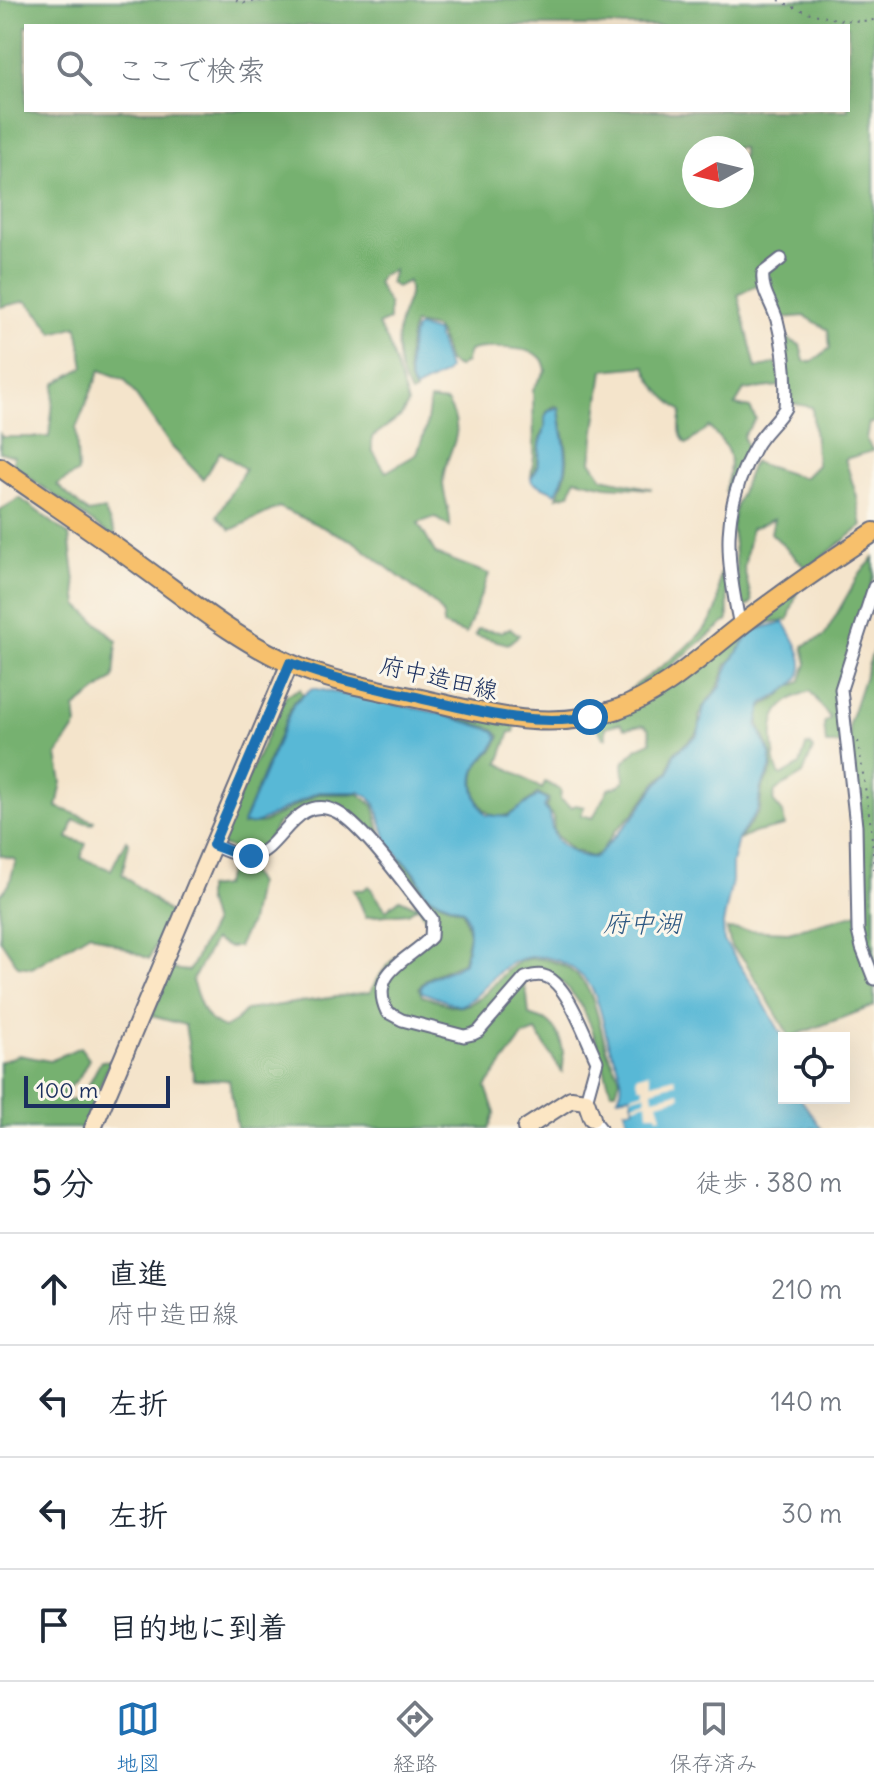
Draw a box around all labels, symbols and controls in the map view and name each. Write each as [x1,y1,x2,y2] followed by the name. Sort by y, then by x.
[24,24,850,112] search box
[52,46,96,90] icon: search
[116,51,266,89] text: ここで検索
[682,136,754,208] north arrow
[377,649,501,705] street label: 府中造田線
[572,699,608,735] route start
[233,838,269,874] route end
[603,906,683,939] water label: 府中湖
[778,1032,850,1104] map controls
[778,1032,850,1104] button: locate
[24,1072,170,1108] scale bar
[36,1076,98,1104] text: 100 m
[32,1161,94,1204] text: 5 分
[696,1166,842,1199] text: 徒歩 · 380 m
[108,1254,168,1292] text: 直進
[32,1267,76,1311] icon: ahead
[771,1273,842,1306] text: 210 m
[108,1297,238,1330] text: 府中造田線
[32,1379,76,1423] icon: left
[108,1384,168,1422] text: 左折
[771,1385,842,1418] text: 140 m
[32,1491,76,1535] icon: left
[108,1496,168,1534] text: 左折
[781,1497,842,1530] text: 30 m
[32,1603,76,1647] icon: arrive
[108,1608,288,1646] text: 目的地に到着
[116,1697,160,1777] tab: 地図
[393,1697,437,1777] tab: 経路
[670,1697,758,1777] tab: 保存済み

